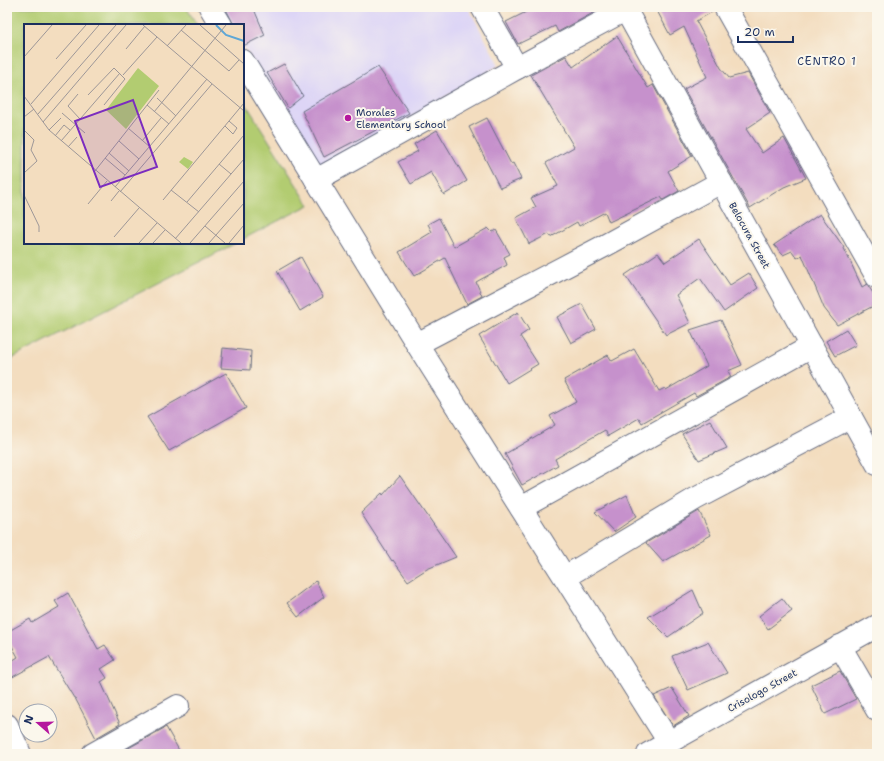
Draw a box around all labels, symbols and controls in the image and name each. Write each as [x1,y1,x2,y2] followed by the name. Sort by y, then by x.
[738,18,793,44] scale bar
[24,24,244,244] inset map
[744,24,775,40] text: 20 m
[797,54,857,69] district label: CENTRO 1
[356,106,446,131] place label: Morales Elementary School
[343,113,353,123] marker: Morales Elementary School
[726,200,773,271] street label: Belocura Street
[725,666,799,715] street label: Crisologo Street
[18,703,58,743] north arrow
[21,713,38,726] text: N

